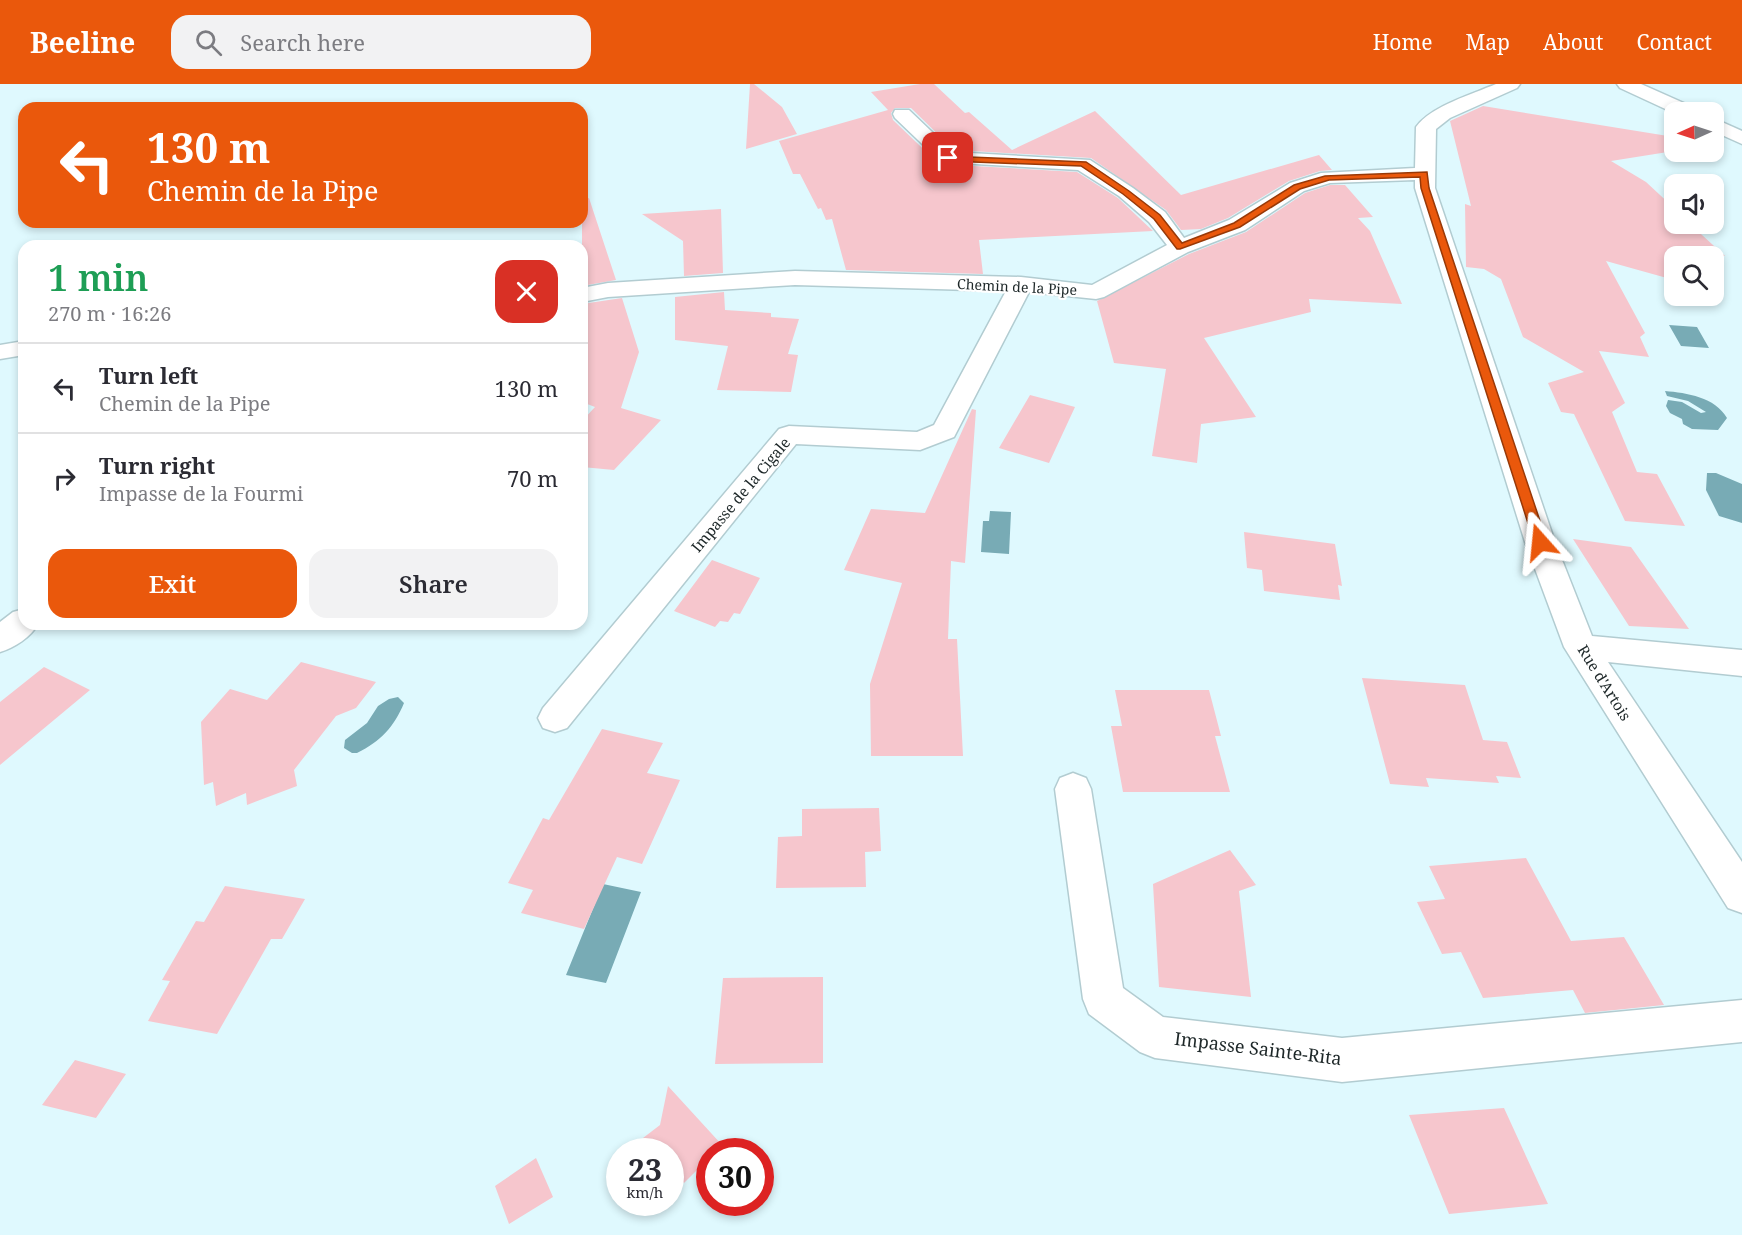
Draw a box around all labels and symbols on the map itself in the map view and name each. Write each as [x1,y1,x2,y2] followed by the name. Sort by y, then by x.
[1664,102,1724,162] north arrow
[922,132,973,183] pin
[957,274,1077,299] street label: Chemin de la Pipe
[686,433,794,556] street label: Impasse de la Cigale
[1508,510,1572,574] position arrow
[1574,641,1636,724] street label: Rue d'Artois
[1173,1026,1343,1070] street label: Impasse Sainte-Rita
[696,1138,774,1216] speed limit sign: 30

